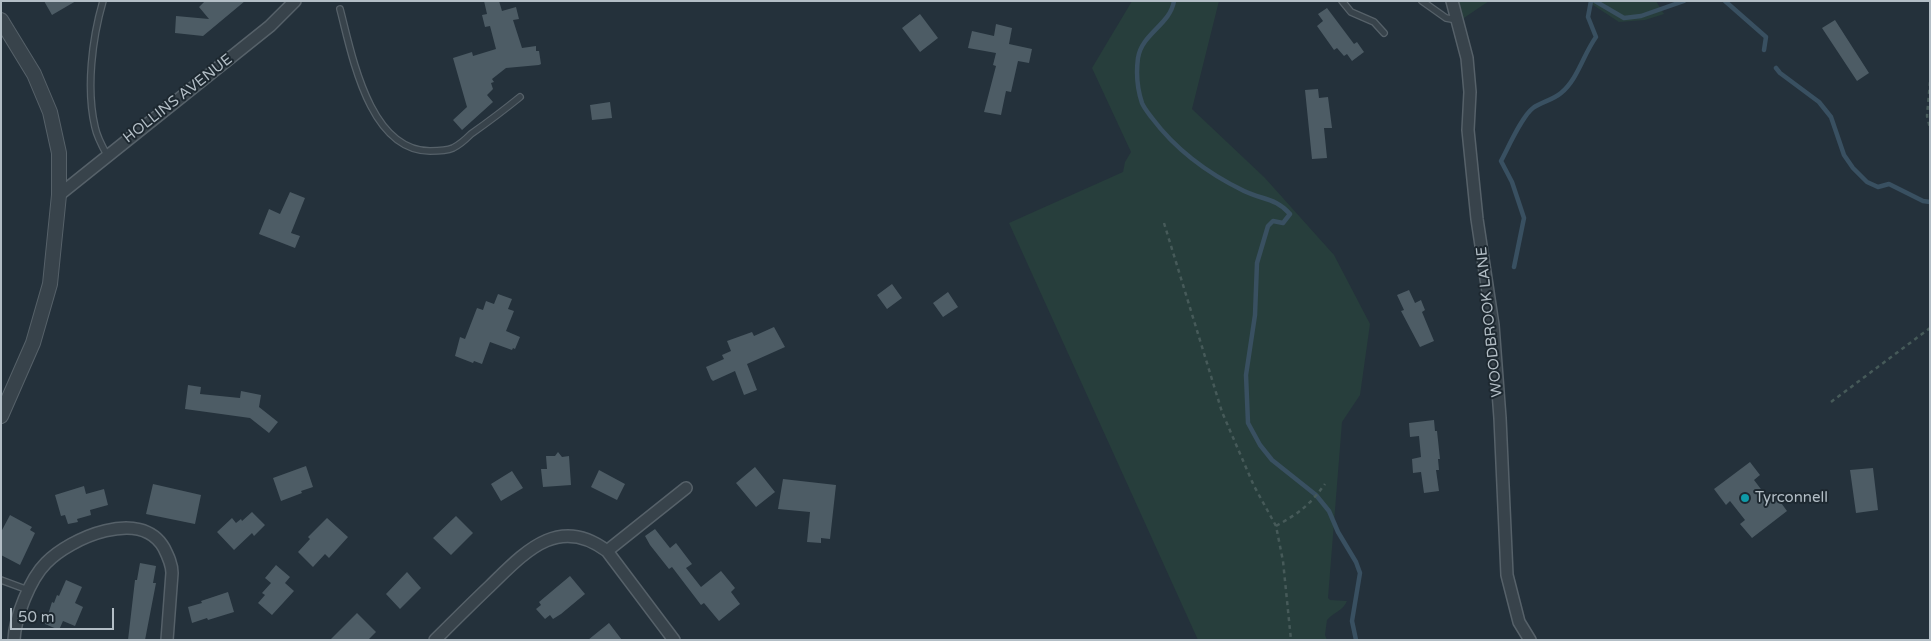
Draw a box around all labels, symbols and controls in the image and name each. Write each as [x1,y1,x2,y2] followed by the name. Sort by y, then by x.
[120,51,236,147] street label: HOLLINS AVENUE
[1473,246,1507,398] street label: WOODBROOK LANE
[1755,489,1828,507] place label: Tyrconnell
[1739,492,1751,504] marker: Tyrconnell
[12,598,116,630] scale bar
[18,608,55,626] text: 50 m

